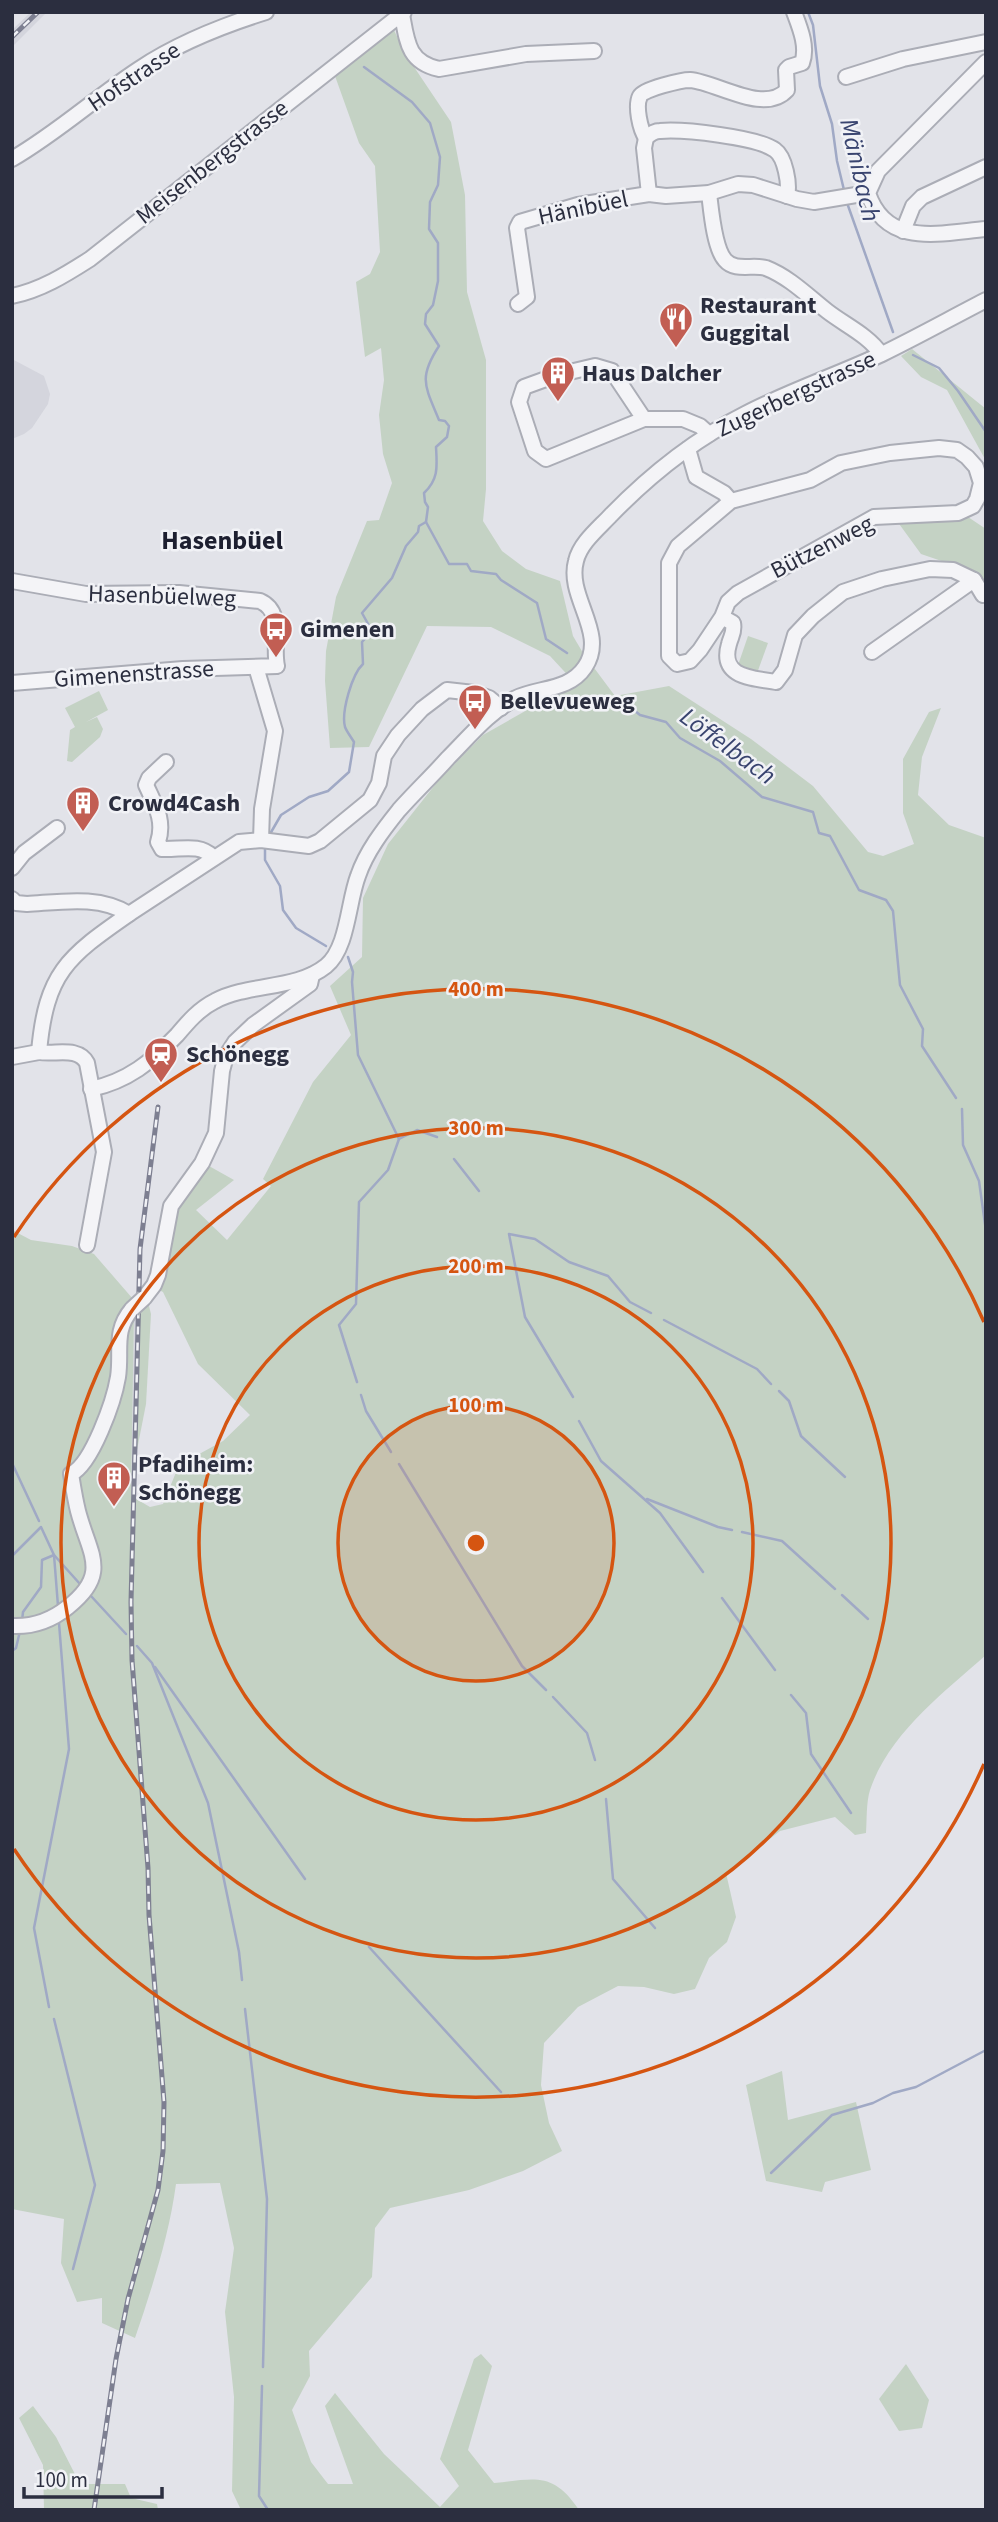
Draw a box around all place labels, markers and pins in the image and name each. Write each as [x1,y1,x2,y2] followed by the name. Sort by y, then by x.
[700,288,816,351] place label: Restaurant Guggital
[657,300,695,349] restaurant icon: Restaurant Guggital
[539,354,577,403] building icon: Haus Dalcher
[582,356,722,391] place label: Haus Dalcher
[257,610,295,659] bus stop icon: Gimenen
[300,612,395,647] place label: Gimenen
[456,682,494,731] bus stop icon: Bellevueweg
[500,684,635,719] place label: Bellevueweg
[64,784,102,833] building icon: Crowd4Cash
[108,786,240,821] place label: Crowd4Cash
[142,1035,180,1084] station icon: Schönegg
[186,1037,289,1072] place label: Schönegg
[138,1447,254,1510] place label: Pfadiheim: Schönegg
[95,1459,133,1508] building icon: Pfadiheim: Schönegg
[464,1531,488,1555] centre of rings

